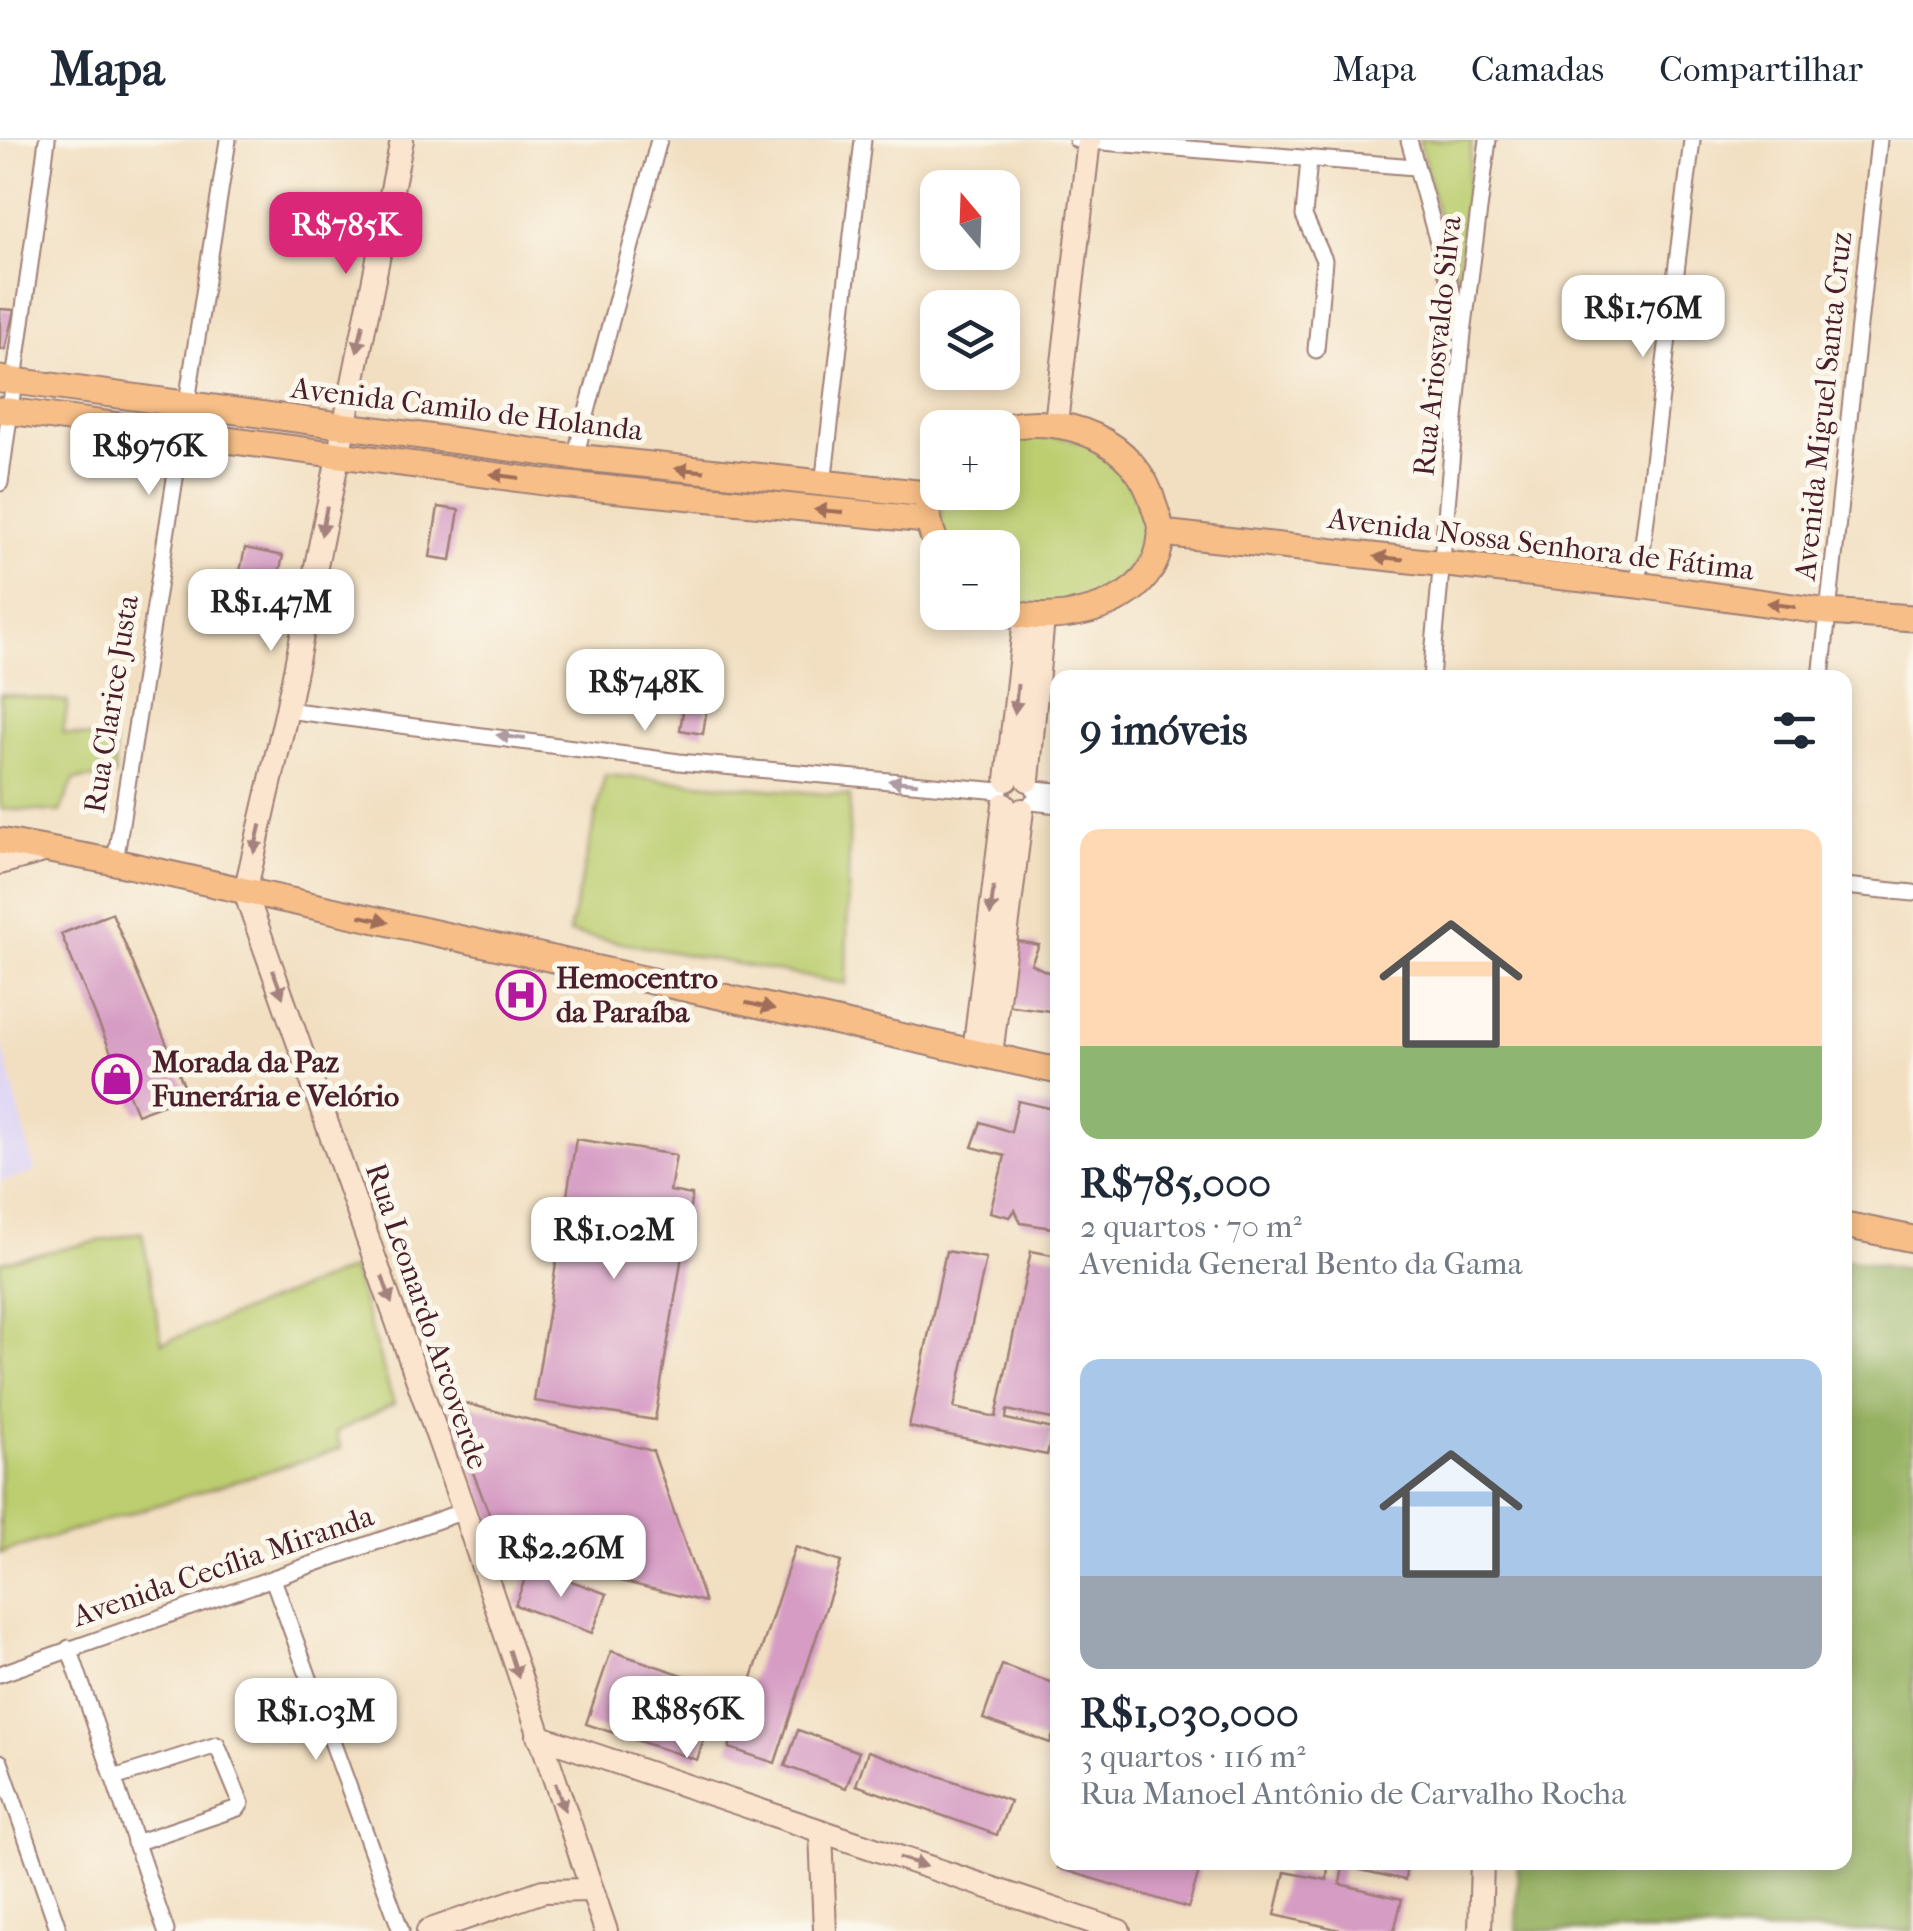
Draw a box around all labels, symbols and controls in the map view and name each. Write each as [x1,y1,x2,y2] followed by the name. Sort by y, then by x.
[50,41,164,97] text: Mapa
[1333,49,1416,90] text: Mapa
[1471,49,1604,90] text: Camadas
[1659,49,1863,90] text: Compartilhar
[920,170,1020,270] north arrow
[920,170,1020,630] map controls
[265,192,427,277] pin: R$785K
[291,206,401,243] text: R$785K
[1406,213,1469,478] street label: Rua Ariosvaldo Silva
[1788,230,1859,583] street label: Avenida Miguel Santa Cruz
[1551,275,1735,360] pin: R$1.76M
[1584,289,1702,326] text: R$1.76M
[920,290,1020,390] button: layers
[352,323,368,354] one-way arrow
[288,370,646,449] street label: Avenida Camilo de Holanda
[920,410,1020,510] button: +
[68,413,230,498] pin: R$976K
[92,427,206,464] text: R$976K
[674,462,706,478] one-way arrow
[489,468,521,484] one-way arrow
[1325,501,1757,588] street label: Avenida Nossa Senhora de Fátima
[812,502,844,518] one-way arrow
[315,506,331,537] one-way arrow
[920,530,1020,630] button: −
[1373,550,1404,566] one-way arrow
[179,569,363,654] pin: R$1.47M
[210,583,332,620] text: R$1.47M
[77,591,146,816] street label: Rua Clarice Justa
[1765,597,1796,613] one-way arrow
[564,649,726,734] pin: R$748K
[588,663,702,700] text: R$748K
[1008,683,1024,715] one-way arrow
[1767,703,1822,758] icon: filters
[1080,706,1248,755] text: 9 imóveis
[494,729,526,745] one-way arrow
[886,774,918,790] one-way arrow
[249,824,264,855] one-way arrow
[984,885,1000,917] one-way arrow
[1361,894,1541,1074] icon: home
[359,912,390,928] one-way arrow
[556,961,718,1030] place label: Hemocentro da Paraíba
[495,969,547,1021] hospital icon: Hemocentro da Paraíba
[271,970,286,1000] one-way arrow
[745,999,776,1014] one-way arrow
[152,1045,399,1114] place label: Morada da Paz Funerária e Velório
[91,1053,143,1105] shop icon: Morada da Paz Funerária e Velório
[358,1159,495,1474] street label: Rua Leonardo Arcoverde
[1080,1159,1271,1208] text: R$785,000
[522,1197,706,1282] pin: R$1.02M
[1080,1208,1302,1245] text: 2 quartos · 70 m²
[553,1211,675,1248] text: R$1.02M
[1080,1245,1522,1282] text: Avenida General Bento da Gama
[380,1276,395,1306] one-way arrow
[1361,1424,1541,1604] icon: home
[67,1498,379,1635] street label: Avenida Cecília Miranda
[469,1515,653,1600] pin: R$2.26M
[498,1529,624,1566] text: R$2.26M
[508,1649,523,1679] one-way arrow
[606,1676,768,1761] pin: R$856K
[224,1678,408,1763] pin: R$1.03M
[1080,1689,1299,1738] text: R$1,030,000
[631,1690,743,1727] text: R$856K
[257,1692,375,1729] text: R$1.03M
[1080,1738,1305,1775] text: 3 quartos · 116 m²
[1080,1775,1626,1812] text: Rua Manoel Antônio de Carvalho Rocha
[553,1783,568,1813] one-way arrow
[899,1856,929,1871] one-way arrow

